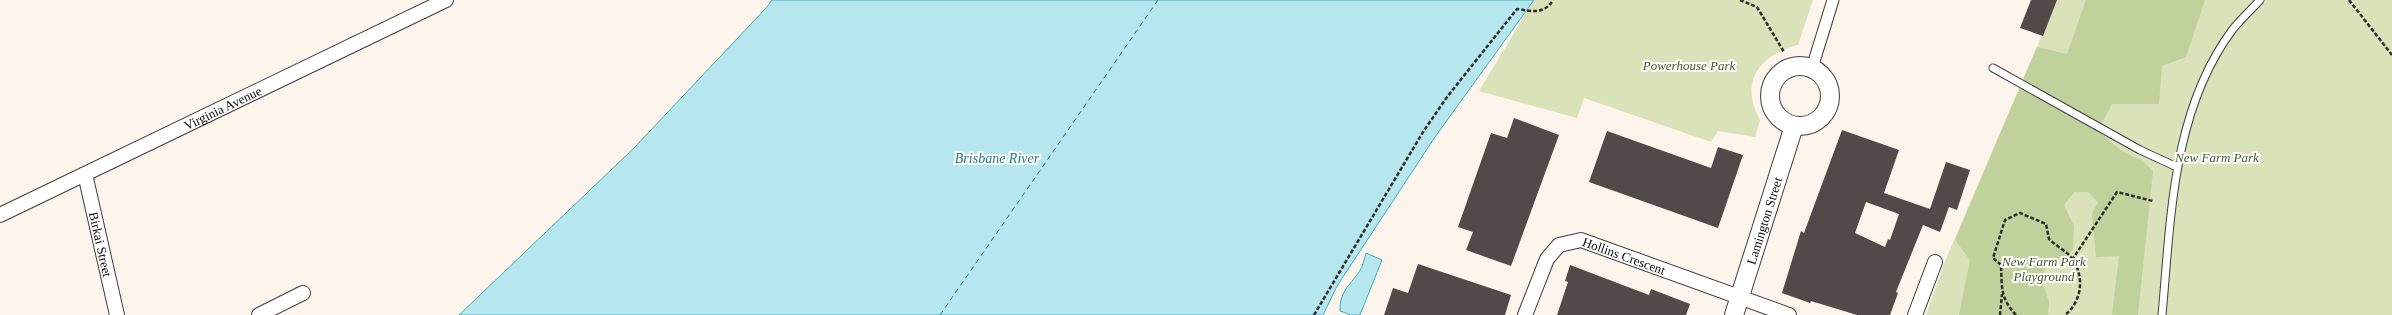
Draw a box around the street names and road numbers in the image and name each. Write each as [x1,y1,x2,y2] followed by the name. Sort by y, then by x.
[181,83,264,133] street label: Virginia Avenue
[1744,175,1785,266] street label: Lamington Street
[86,210,115,279] street label: Birkai Street
[1580,234,1668,278] street label: Hollins Crescent

